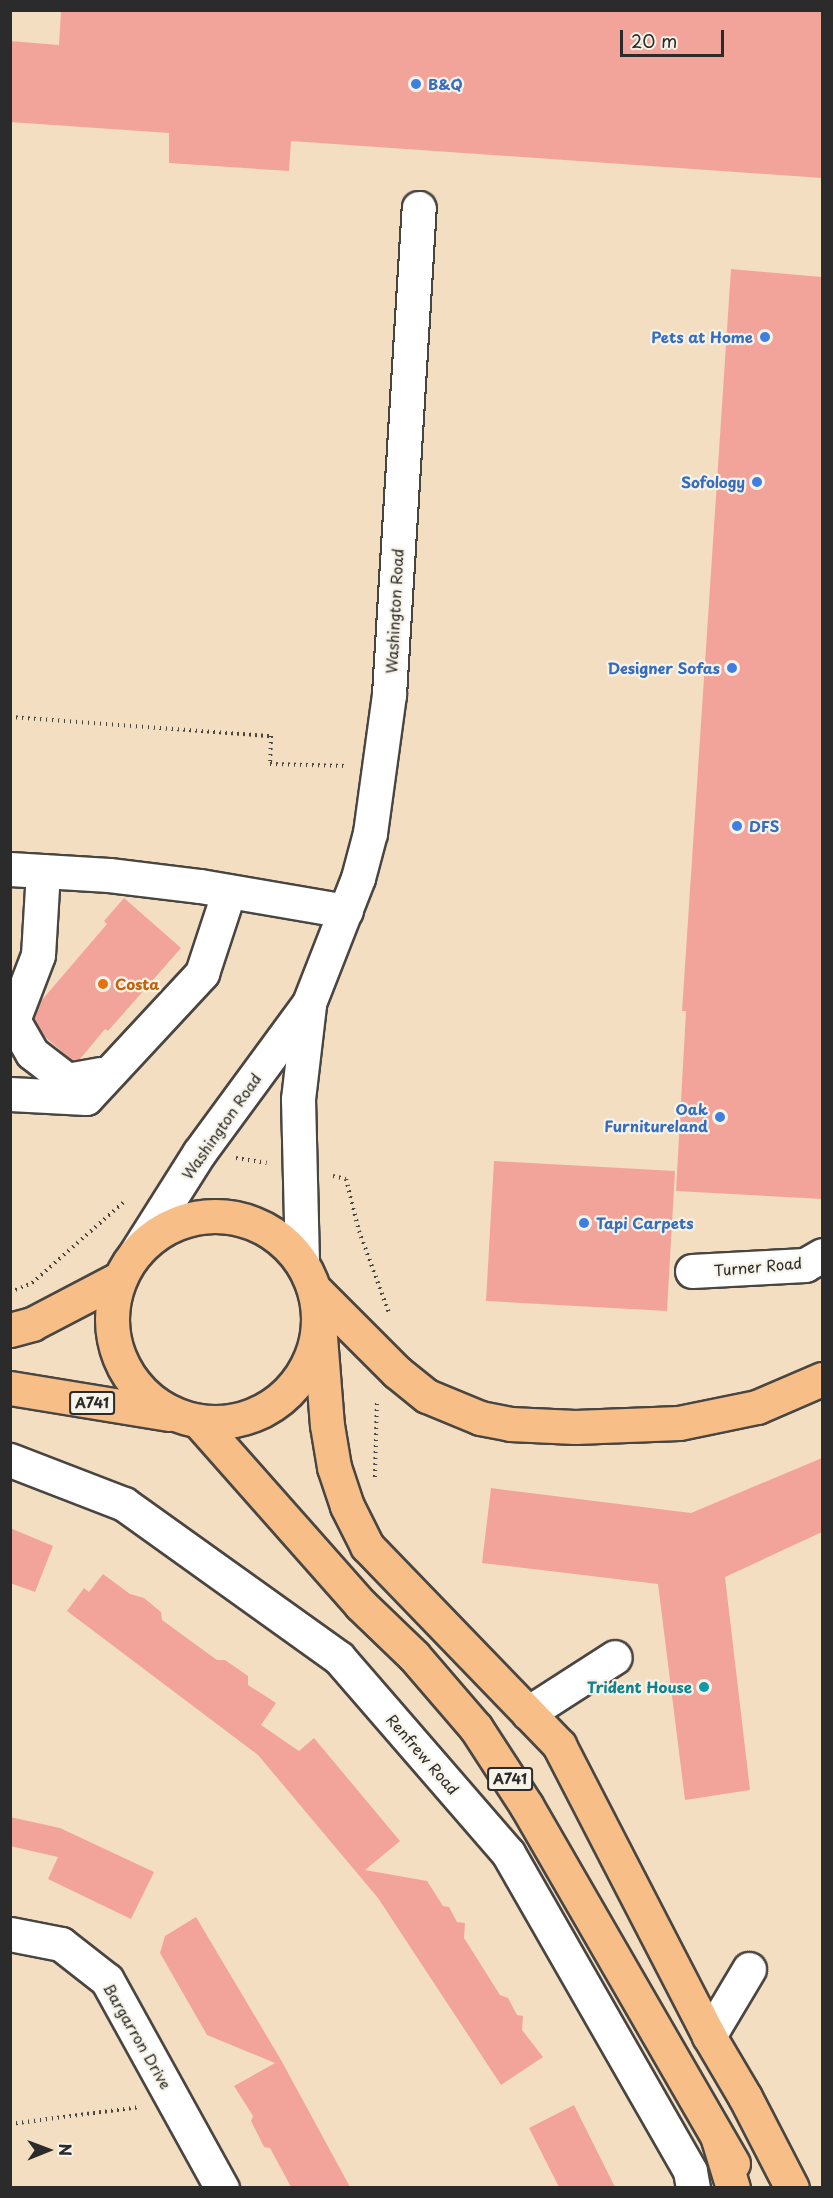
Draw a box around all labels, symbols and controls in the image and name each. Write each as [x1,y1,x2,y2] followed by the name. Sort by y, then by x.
[623,18,726,56] scale bar
[631,27,677,54] text: 20 m
[428,75,463,93] place label: B&Q
[409,77,423,91] marker: B&Q
[651,328,753,346] place label: Pets at Home
[758,330,772,344] marker: Pets at Home
[681,473,745,491] place label: Sofology
[750,475,764,489] marker: Sofology
[382,548,406,674] street label: Washington Road
[606,659,720,677] place label: Designer Sofas
[725,661,739,675] marker: Designer Sofas
[749,817,779,835] place label: DFS
[730,819,744,833] marker: DFS
[115,975,159,993] place label: Costa
[96,977,110,991] marker: Costa
[178,1070,264,1182] street label: Washington Road
[604,1099,708,1134] place label: Oak Furnitureland
[713,1110,727,1124] marker: Oak Furnitureland
[596,1214,694,1232] place label: Tapi Carpets
[577,1216,591,1230] marker: Tapi Carpets
[713,1253,803,1279] street label: Turner Road
[68,1392,116,1414] road number: A741
[587,1678,692,1696] place label: Trident House
[697,1680,711,1694] marker: Trident House
[383,1710,463,1798] street label: Renfrew Road
[486,1768,534,1790] road number: A741
[100,1980,176,2092] street label: Bargarron Drive
[18,2120,78,2180] north arrow
[54,2143,78,2156] text: N

